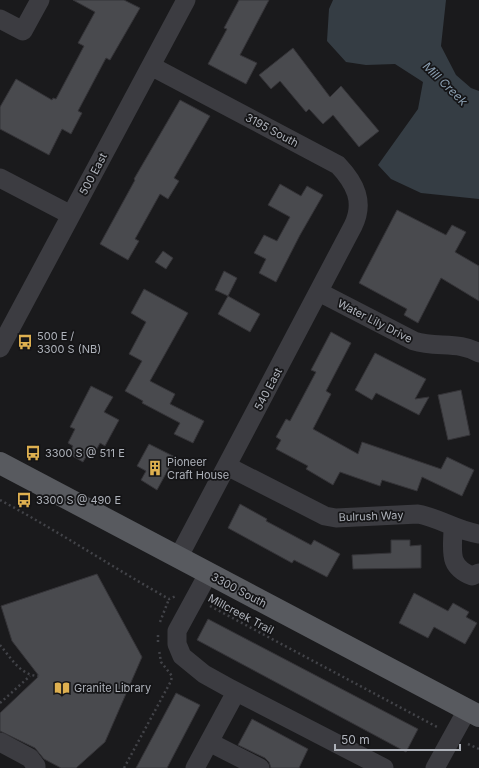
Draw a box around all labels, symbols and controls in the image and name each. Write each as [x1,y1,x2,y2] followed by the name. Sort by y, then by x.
[420,59,471,109] water label: Mill Creek
[243,110,301,150] street label: 3195 South
[76,150,110,198] street label: 500 East
[335,296,415,346] street label: Water Lily Drive
[37,329,101,356] place label: 500 E / 3300 S (NB)
[16,333,34,351] bus stop icon: 500 E / 3300 S (NB)
[251,365,285,413] street label: 540 East
[24,444,42,462] bus stop icon: 3300 S @ 511 E
[45,446,125,460] place label: 3300 S @ 511 E
[167,455,229,482] place label: Pioneer Craft House
[146,459,164,477] building icon: Pioneer Craft House
[15,491,33,509] bus stop icon: 3300 S @ 490 E
[36,493,121,507] place label: 3300 S @ 490 E
[338,508,404,524] street label: Bulrush Way
[209,570,269,610] street label: 3300 South
[206,591,276,637] street label: Millcreek Trail
[53,679,71,697] library icon: Granite Library
[74,681,151,695] place label: Granite Library
[335,726,460,752] scale bar
[341,732,370,747] text: 50 m

